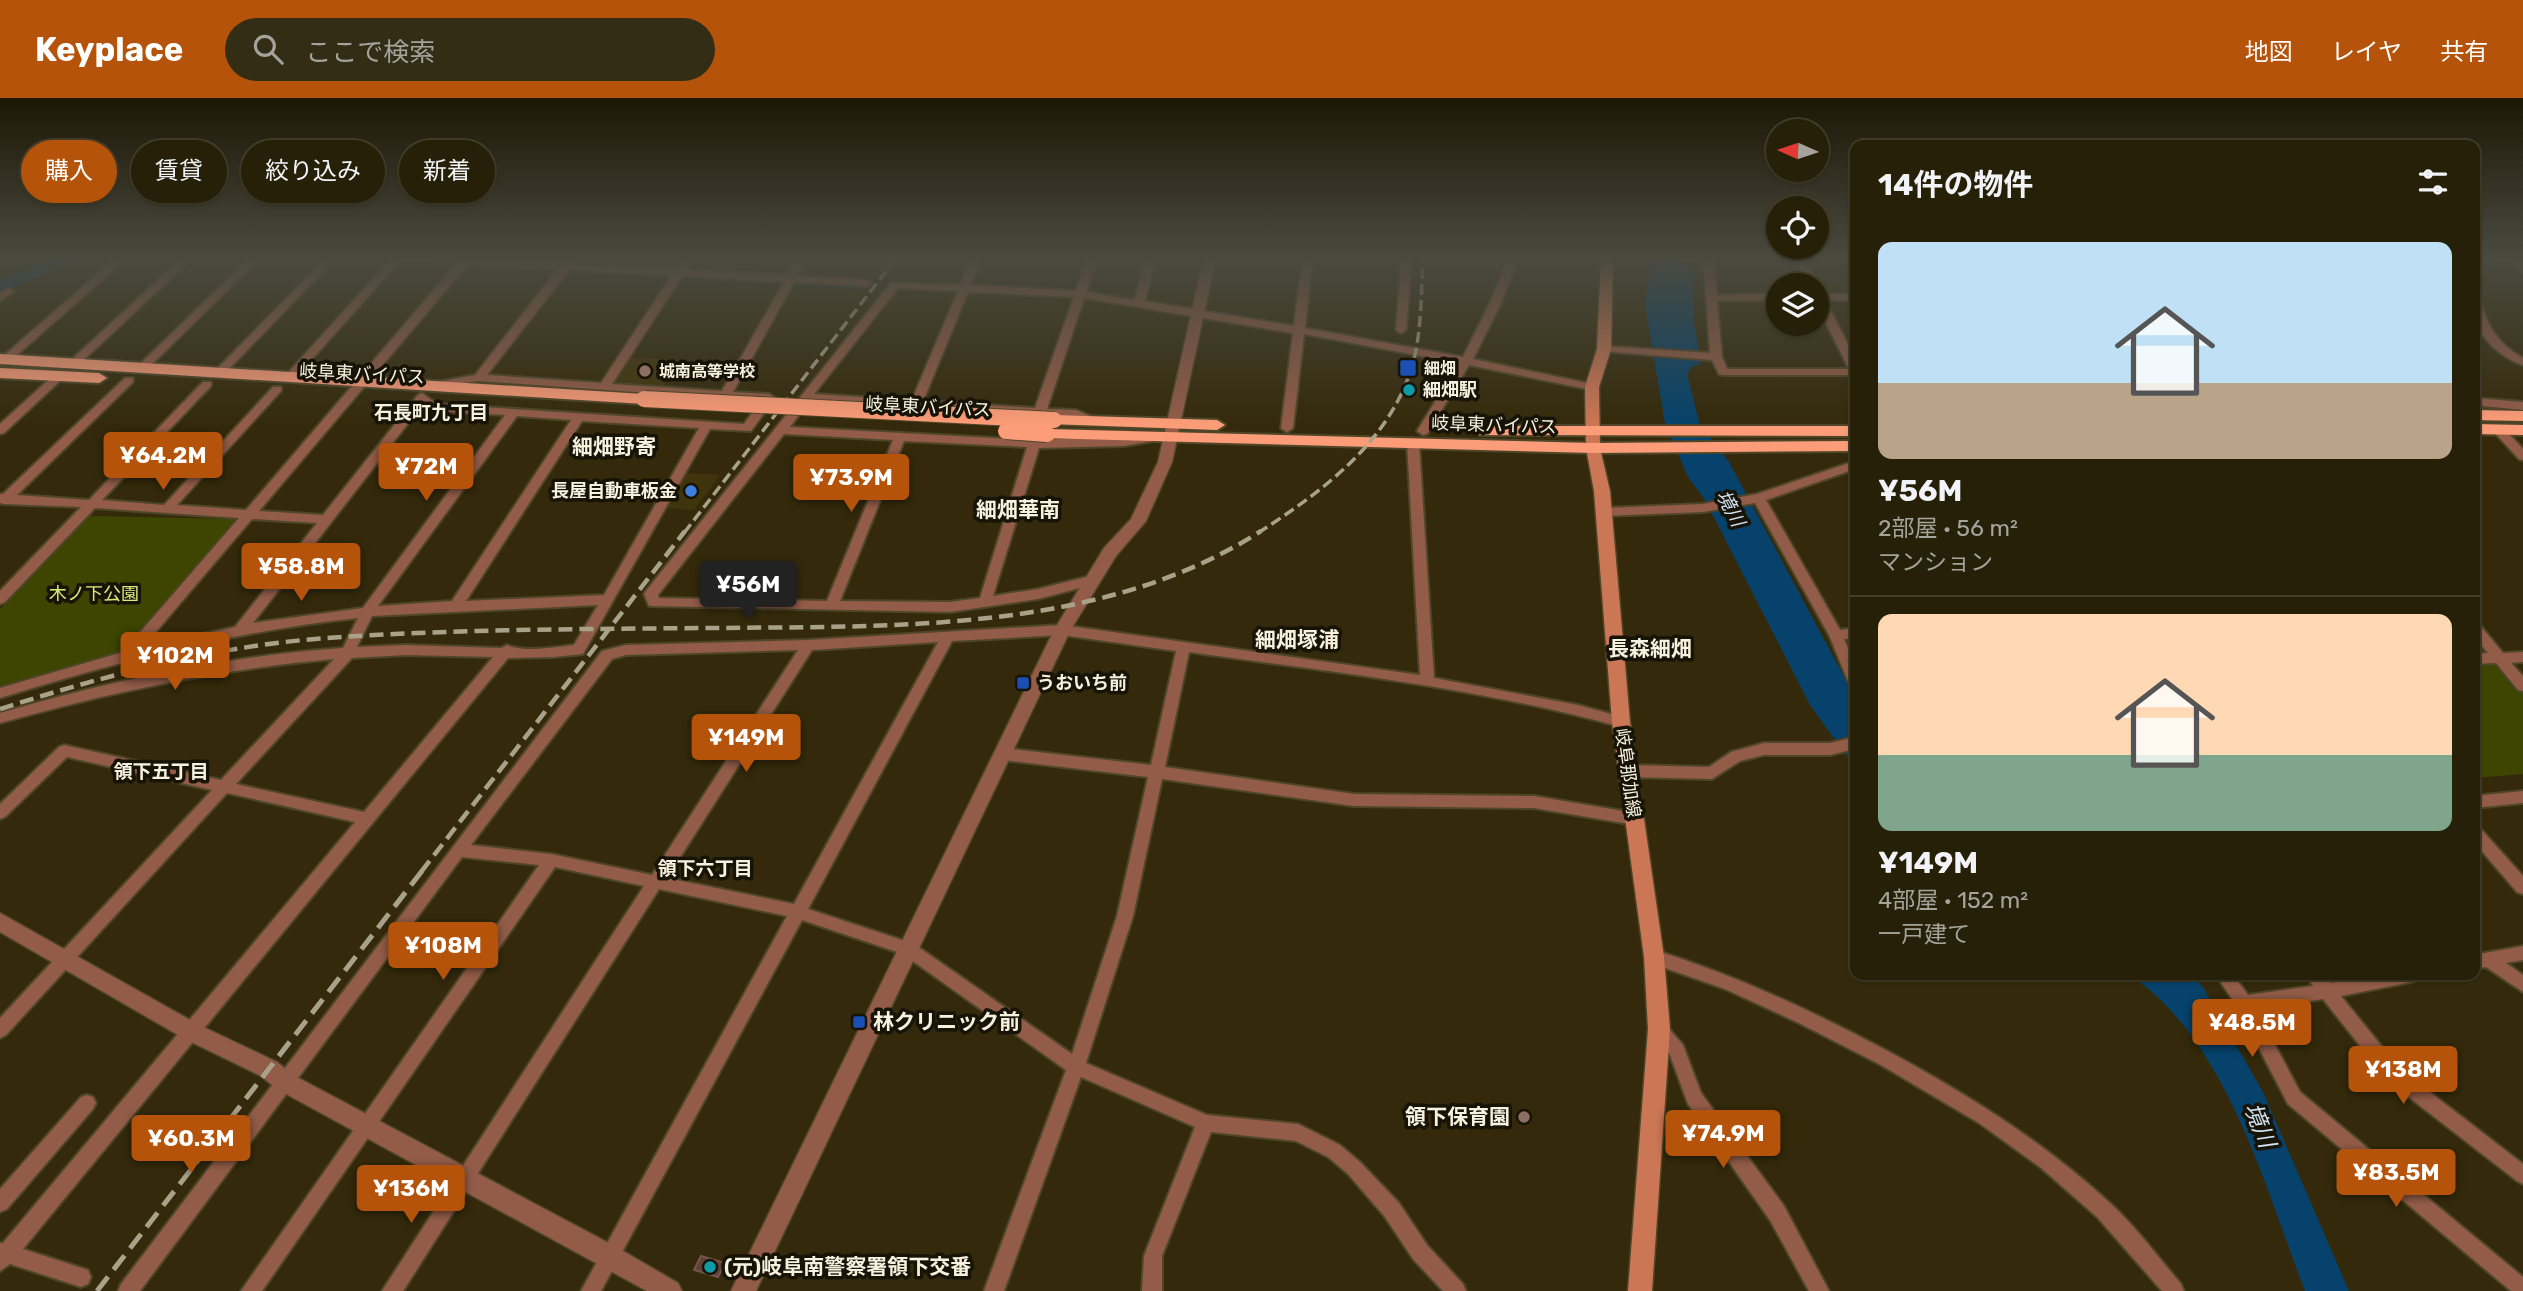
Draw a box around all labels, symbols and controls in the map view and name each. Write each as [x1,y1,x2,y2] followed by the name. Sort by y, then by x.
[225,18,715,81] search box
[35,30,183,69] text: Keyplace
[249,30,287,68] icon: search
[305,37,435,68] text: ここで検索
[2245,38,2293,66] text: 地図
[2331,38,2402,66] text: レイヤ
[2440,38,2488,66] text: 共有
[1766,119,1829,182] north arrow
[1766,119,1829,336] map controls
[21,140,117,203] chip: 購入
[131,140,227,203] chip: 賃貸
[241,140,385,203] chip: 絞り込み
[399,140,495,203] chip: 新着
[2414,163,2452,201] icon: filters
[1878,167,2033,203] text: 14件の物件
[1766,196,1829,259] button: locate
[1766,273,1829,336] button: layers
[2102,288,2228,414] icon: home
[1398,358,1418,378] marker: 細畑
[1424,359,1456,378] place label: 細畑
[299,360,425,388] street label: 岐阜東バイパス
[659,362,755,381] place label: 城南高等学校
[637,363,653,379] marker: 城南高等学校
[1423,379,1477,401] place label: 細畑駅
[1401,382,1417,398] marker: 細畑駅
[865,393,991,421] street label: 岐阜東バイパス
[374,401,488,424] district label: 石長町九丁目
[1431,412,1557,438] street label: 岐阜東バイパス
[106,432,220,492] pin: ¥64.2M
[572,434,656,459] district label: 細畑野寄
[120,441,206,469] text: ¥64.2M
[385,444,467,503] pin: ¥72M
[394,452,458,480] text: ¥72M
[794,454,908,514] pin: ¥73.9M
[809,463,893,491] text: ¥73.9M
[1878,473,1962,509] text: ¥56M
[551,480,677,502] place label: 長屋自動車板金
[683,483,699,499] marker: 長屋自動車板金
[1711,486,1751,532] water label: 境川
[976,497,1060,522] district label: 細畑華南
[1878,514,2018,542] text: 2部屋 · 56 m²
[244,544,358,603] pin: ¥58.8M
[1878,548,1993,576] text: マンション
[257,552,345,580] text: ¥58.8M
[707,561,789,621] pin: ¥56M
[716,570,780,598] text: ¥56M
[49,583,139,605] park label: 木ノ下公園
[1255,627,1339,652] district label: 細畑塚浦
[126,632,224,692] pin: ¥102M
[1608,636,1692,661] district label: 長森細畑
[137,641,213,669] text: ¥102M
[2102,660,2228,786] icon: home
[1037,672,1127,694] place label: うおいち前
[1015,675,1031,691] marker: うおいち前
[697,714,795,774] pin: ¥149M
[708,723,784,751] text: ¥149M
[1611,727,1645,819] street label: 岐阜那加線
[113,760,209,783] district label: 領下五丁目
[1878,845,1978,881] text: ¥149M
[657,857,753,880] district label: 領下六丁目
[1878,886,2028,914] text: 4部屋 · 152 m²
[1878,920,1970,948] text: 一戸建て
[394,922,492,982] pin: ¥108M
[404,931,482,959] text: ¥108M
[2195,1000,2309,1059] pin: ¥48.5M
[2208,1008,2296,1036] text: ¥48.5M
[873,1009,1020,1034] place label: 林クリニック前
[851,1014,867,1030] marker: 林クリニック前
[2354,1046,2452,1106] pin: ¥138M
[2364,1055,2442,1083] text: ¥138M
[2238,1098,2283,1154] water label: 境川
[1405,1104,1510,1129] place label: 領下保育園
[1516,1109,1532,1125] marker: 領下保育園
[1666,1110,1780,1170] pin: ¥74.9M
[134,1116,248,1175] pin: ¥60.3M
[1681,1119,1765,1147] text: ¥74.9M
[147,1124,235,1152] text: ¥60.3M
[2339,1150,2453,1209] pin: ¥83.5M
[2352,1158,2440,1186] text: ¥83.5M
[362,1166,460,1225] pin: ¥136M
[373,1174,449,1202] text: ¥136M
[724,1254,971,1279] place label: (元)岐阜南警察署領下交番
[702,1259,718,1275] marker: (元)岐阜南警察署領下交番

